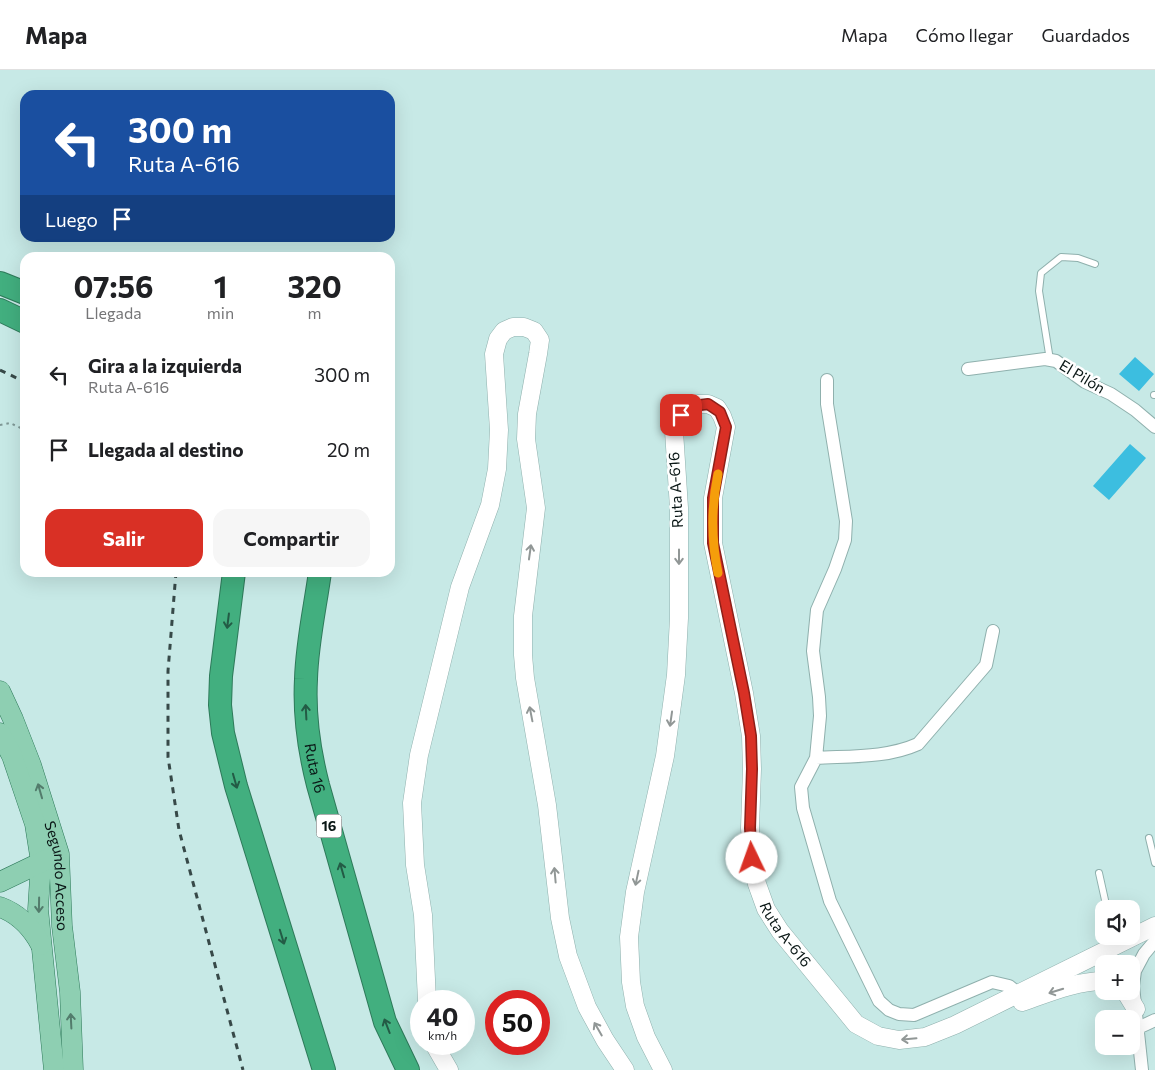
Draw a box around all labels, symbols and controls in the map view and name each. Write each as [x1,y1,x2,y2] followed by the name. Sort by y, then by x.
[25,20,87,49] text: Mapa
[841,24,888,46] text: Mapa
[916,24,1013,46] text: Cómo llegar
[1041,24,1130,46] text: Guardados
[128,107,232,150] text: 300 m
[45,110,110,175] icon: left
[128,150,240,177] text: Ruta A-616
[108,205,136,233] icon: arrive
[45,208,98,231] text: Luego
[73,267,153,304] text: 07:56
[214,267,227,304] text: 1
[288,267,342,304] text: 320
[85,303,142,322] text: Llegada
[207,303,234,322] text: min
[308,303,322,322] text: m
[88,354,242,377] text: Gira a la izquierda
[1056,355,1109,397] street label: El Pilón
[45,361,73,389] icon: left
[314,363,370,386] text: 300 m
[88,377,169,396] text: Ruta A-616
[660,394,702,436] pin
[667,401,695,429] icon: arrive
[45,436,73,464] icon: arrive
[88,438,244,461] text: Llegada al destino
[327,438,370,461] text: 20 m
[664,452,686,529] street label: Ruta A-616
[45,509,203,567] button: Salir
[213,509,370,567] button: Compartir
[525,545,535,561] one-way arrow
[674,548,684,565] one-way arrow
[223,613,233,629] one-way arrow
[301,704,310,720] one-way arrow
[525,706,535,722] one-way arrow
[666,711,676,727] one-way arrow
[301,742,330,795] street label: Ruta 16
[230,773,240,789] one-way arrow
[35,783,45,799] one-way arrow
[316,814,342,838] road number: 16
[41,819,73,932] street label: Segundo Acceso
[725,831,777,883] position arrow
[336,863,346,879] one-way arrow
[550,867,560,883] one-way arrow
[632,870,642,886] one-way arrow
[34,896,44,912] one-way arrow
[756,900,816,970] street label: Ruta A-616
[1095,900,1140,1055] map controls
[1095,900,1140,945] button: sound
[278,928,288,944] one-way arrow
[1095,955,1140,1000] button: +
[1049,986,1065,996] one-way arrow
[485,990,550,1055] speed limit sign: 50
[427,1001,458,1031] text: 40
[1095,1010,1140,1055] button: −
[66,1014,76,1030] one-way arrow
[382,1019,391,1034] one-way arrow
[593,1023,603,1037] one-way arrow
[428,1028,457,1042] text: km/h
[901,1034,917,1044] one-way arrow

